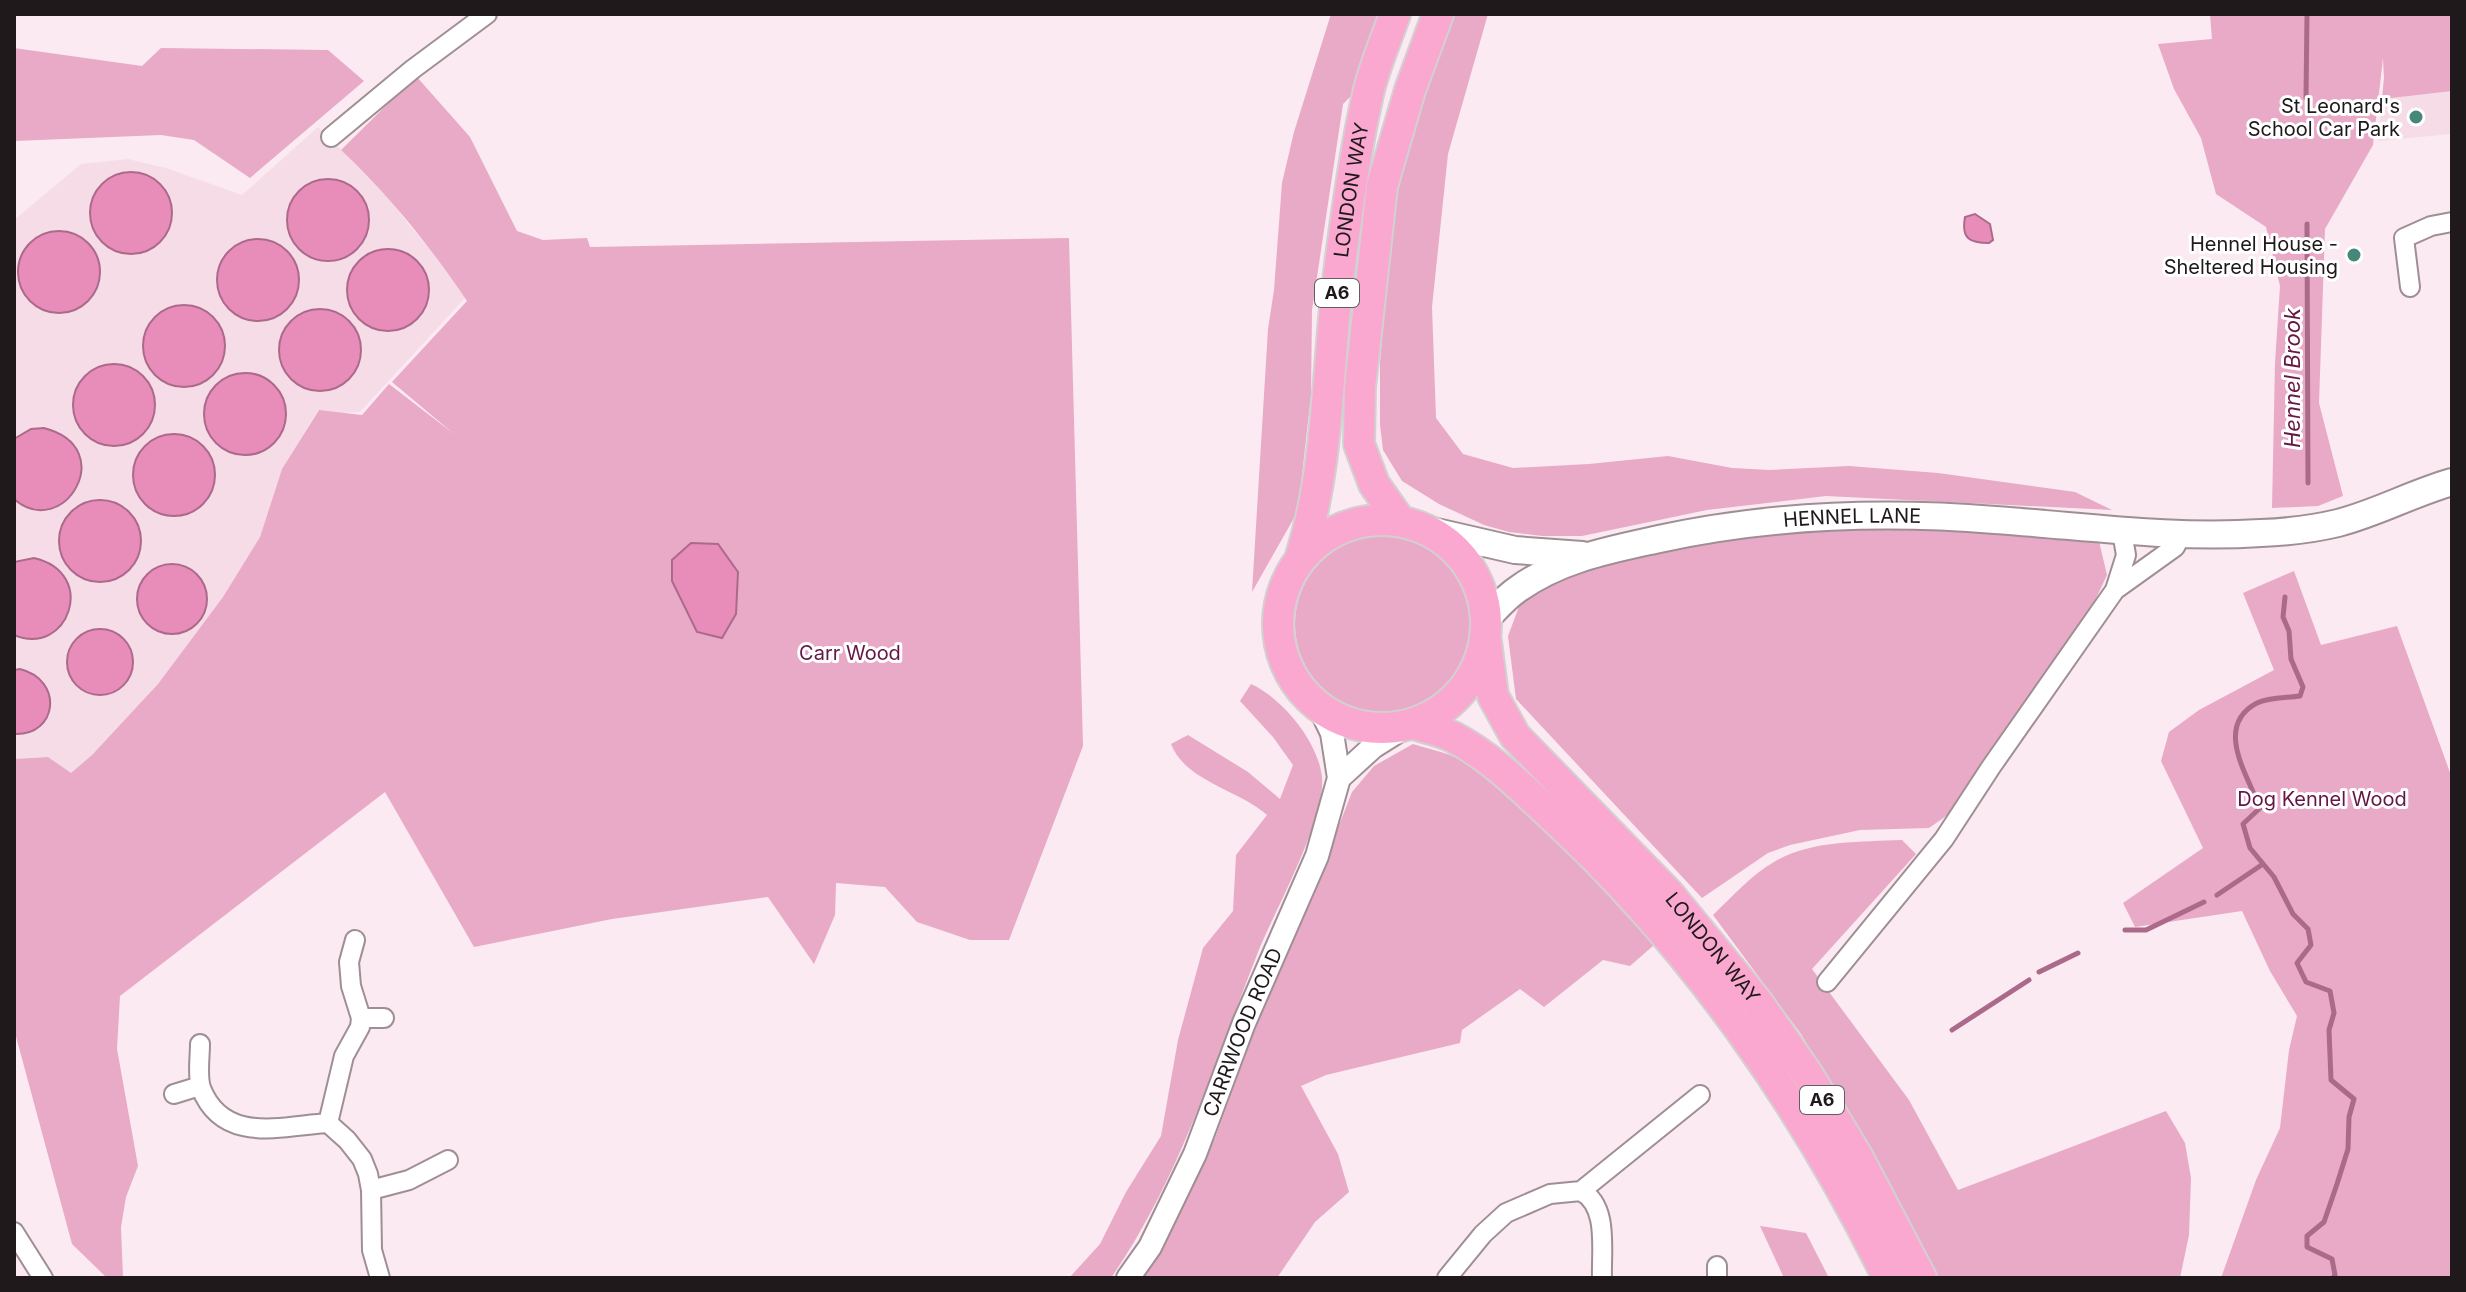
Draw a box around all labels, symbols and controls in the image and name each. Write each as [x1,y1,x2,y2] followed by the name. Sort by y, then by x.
[2248,94,2400,141] place label: St Leonard's School Car Park
[2407,108,2425,126] marker: St Leonard's School Car Park
[1329,120,1374,259] street label: LONDON WAY
[2164,232,2338,279] place label: Hennel House - Sheltered Housing
[2345,246,2363,264] marker: Hennel House - Sheltered Housing
[1315,279,1359,307] road number: A6
[2279,307,2305,448] water label: Hennel Brook
[1782,504,1922,532] street label: HENNEL LANE
[799,641,901,665] park label: Carr Wood
[2237,787,2407,811] park label: Dog Kennel Wood
[1660,887,1765,1008] street label: LONDON WAY
[1198,944,1287,1120] street label: CARRWOOD ROAD
[1800,1086,1844,1114] road number: A6

